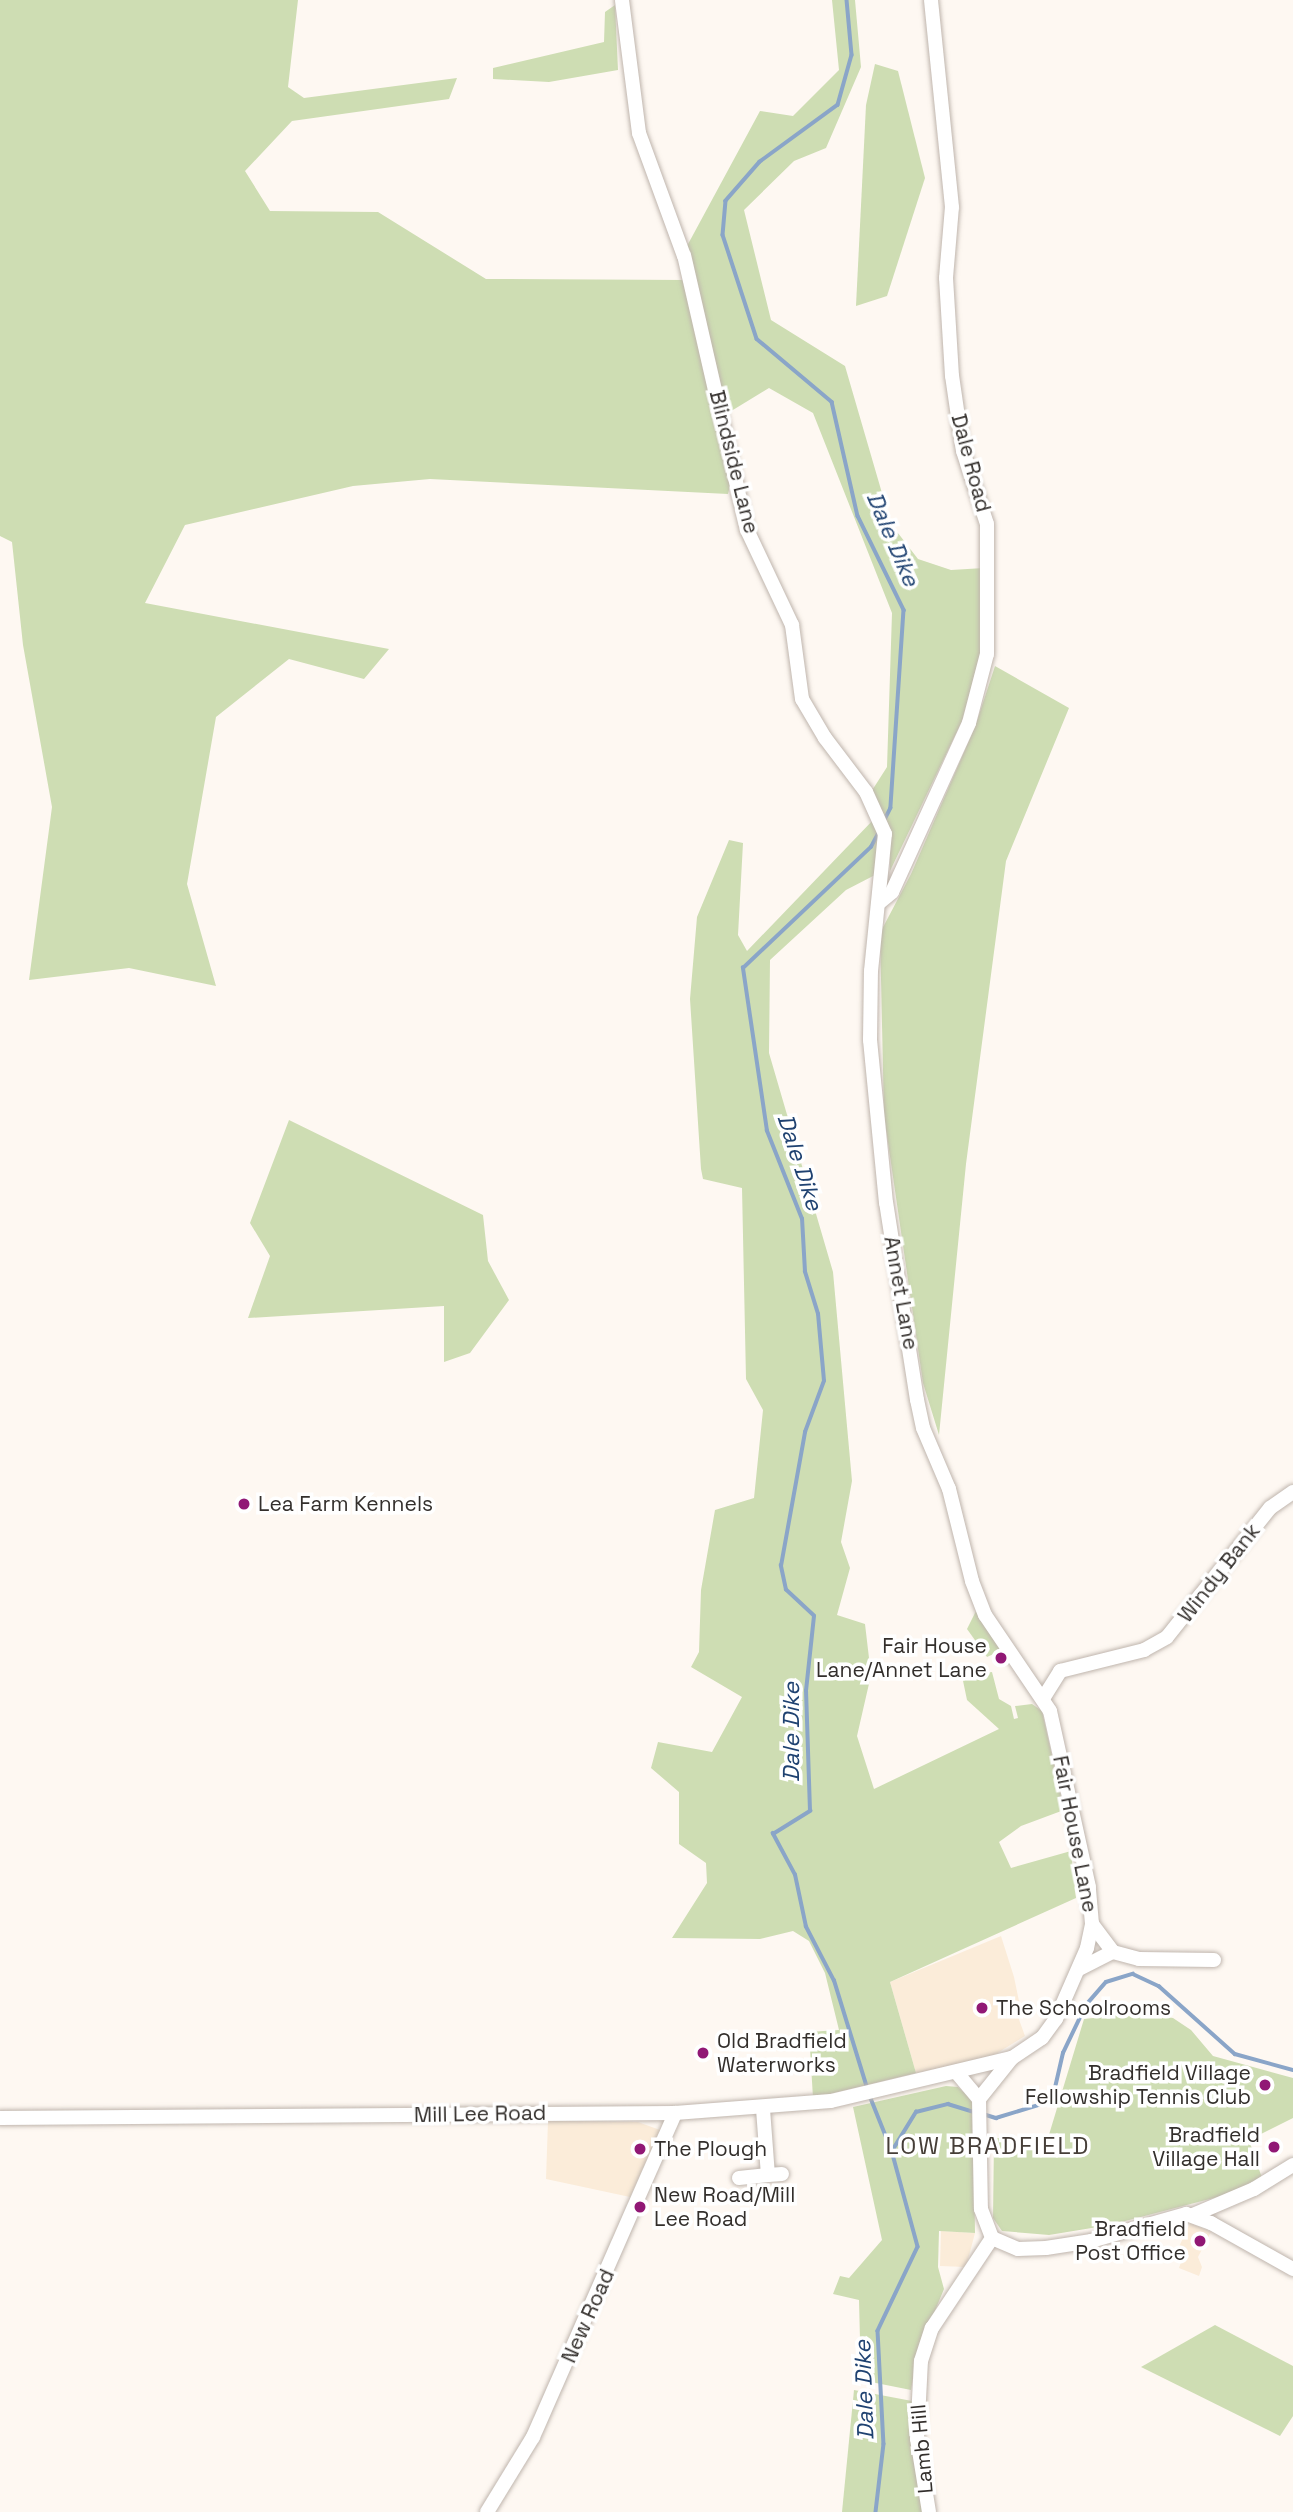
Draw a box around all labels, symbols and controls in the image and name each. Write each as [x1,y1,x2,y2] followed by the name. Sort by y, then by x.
[704,388,764,536] street label: Blindside Lane
[946,411,996,515] street label: Dale Road
[861,488,925,590] water label: Dale Dike
[771,1110,829,1214] water label: Dale Dike
[879,1234,923,1352] street label: Annet Lane
[258,1491,433,1517] place label: Lea Farm Kennels
[236,1496,252,1512] marker: Lea Farm Kennels
[1173,1519,1265,1627] street label: Windy Bank
[816,1633,987,1683] place label: Fair House Lane/Annet Lane
[993,1650,1009,1666] marker: Fair House Lane/Annet Lane
[777,1682,805,1782] water label: Dale Dike
[1047,1754,1103,1914] street label: Fair House Lane
[996,1995,1171,2021] place label: The Schoolrooms
[974,2000,990,2016] marker: The Schoolrooms
[717,2028,847,2078] place label: Old Bradfield Waterworks
[695,2045,711,2061] marker: Old Bradfield Waterworks
[1025,2060,1251,2110] place label: Bradfield Village Fellowship Tennis Club
[1257,2077,1273,2093] marker: Bradfield Village Fellowship Tennis Club
[414,2100,546,2128] street label: Mill Lee Road
[1152,2122,1260,2172] place label: Bradfield Village Hall
[887,2132,1089,2160] district label: LOW BRADFIELD
[654,2136,767,2162] place label: The Plough
[1266,2139,1282,2155] marker: Bradfield Village Hall
[632,2141,648,2157] marker: The Plough
[654,2182,795,2232] place label: New Road/Mill Lee Road
[632,2199,648,2215] marker: New Road/Mill Lee Road
[1075,2216,1186,2266] place label: Bradfield Post Office
[1192,2233,1208,2249] marker: Bradfield Post Office
[556,2265,620,2367] street label: New Road
[848,2340,880,2440] water label: Dale Dike
[906,2403,938,2495] street label: Lamb Hill

